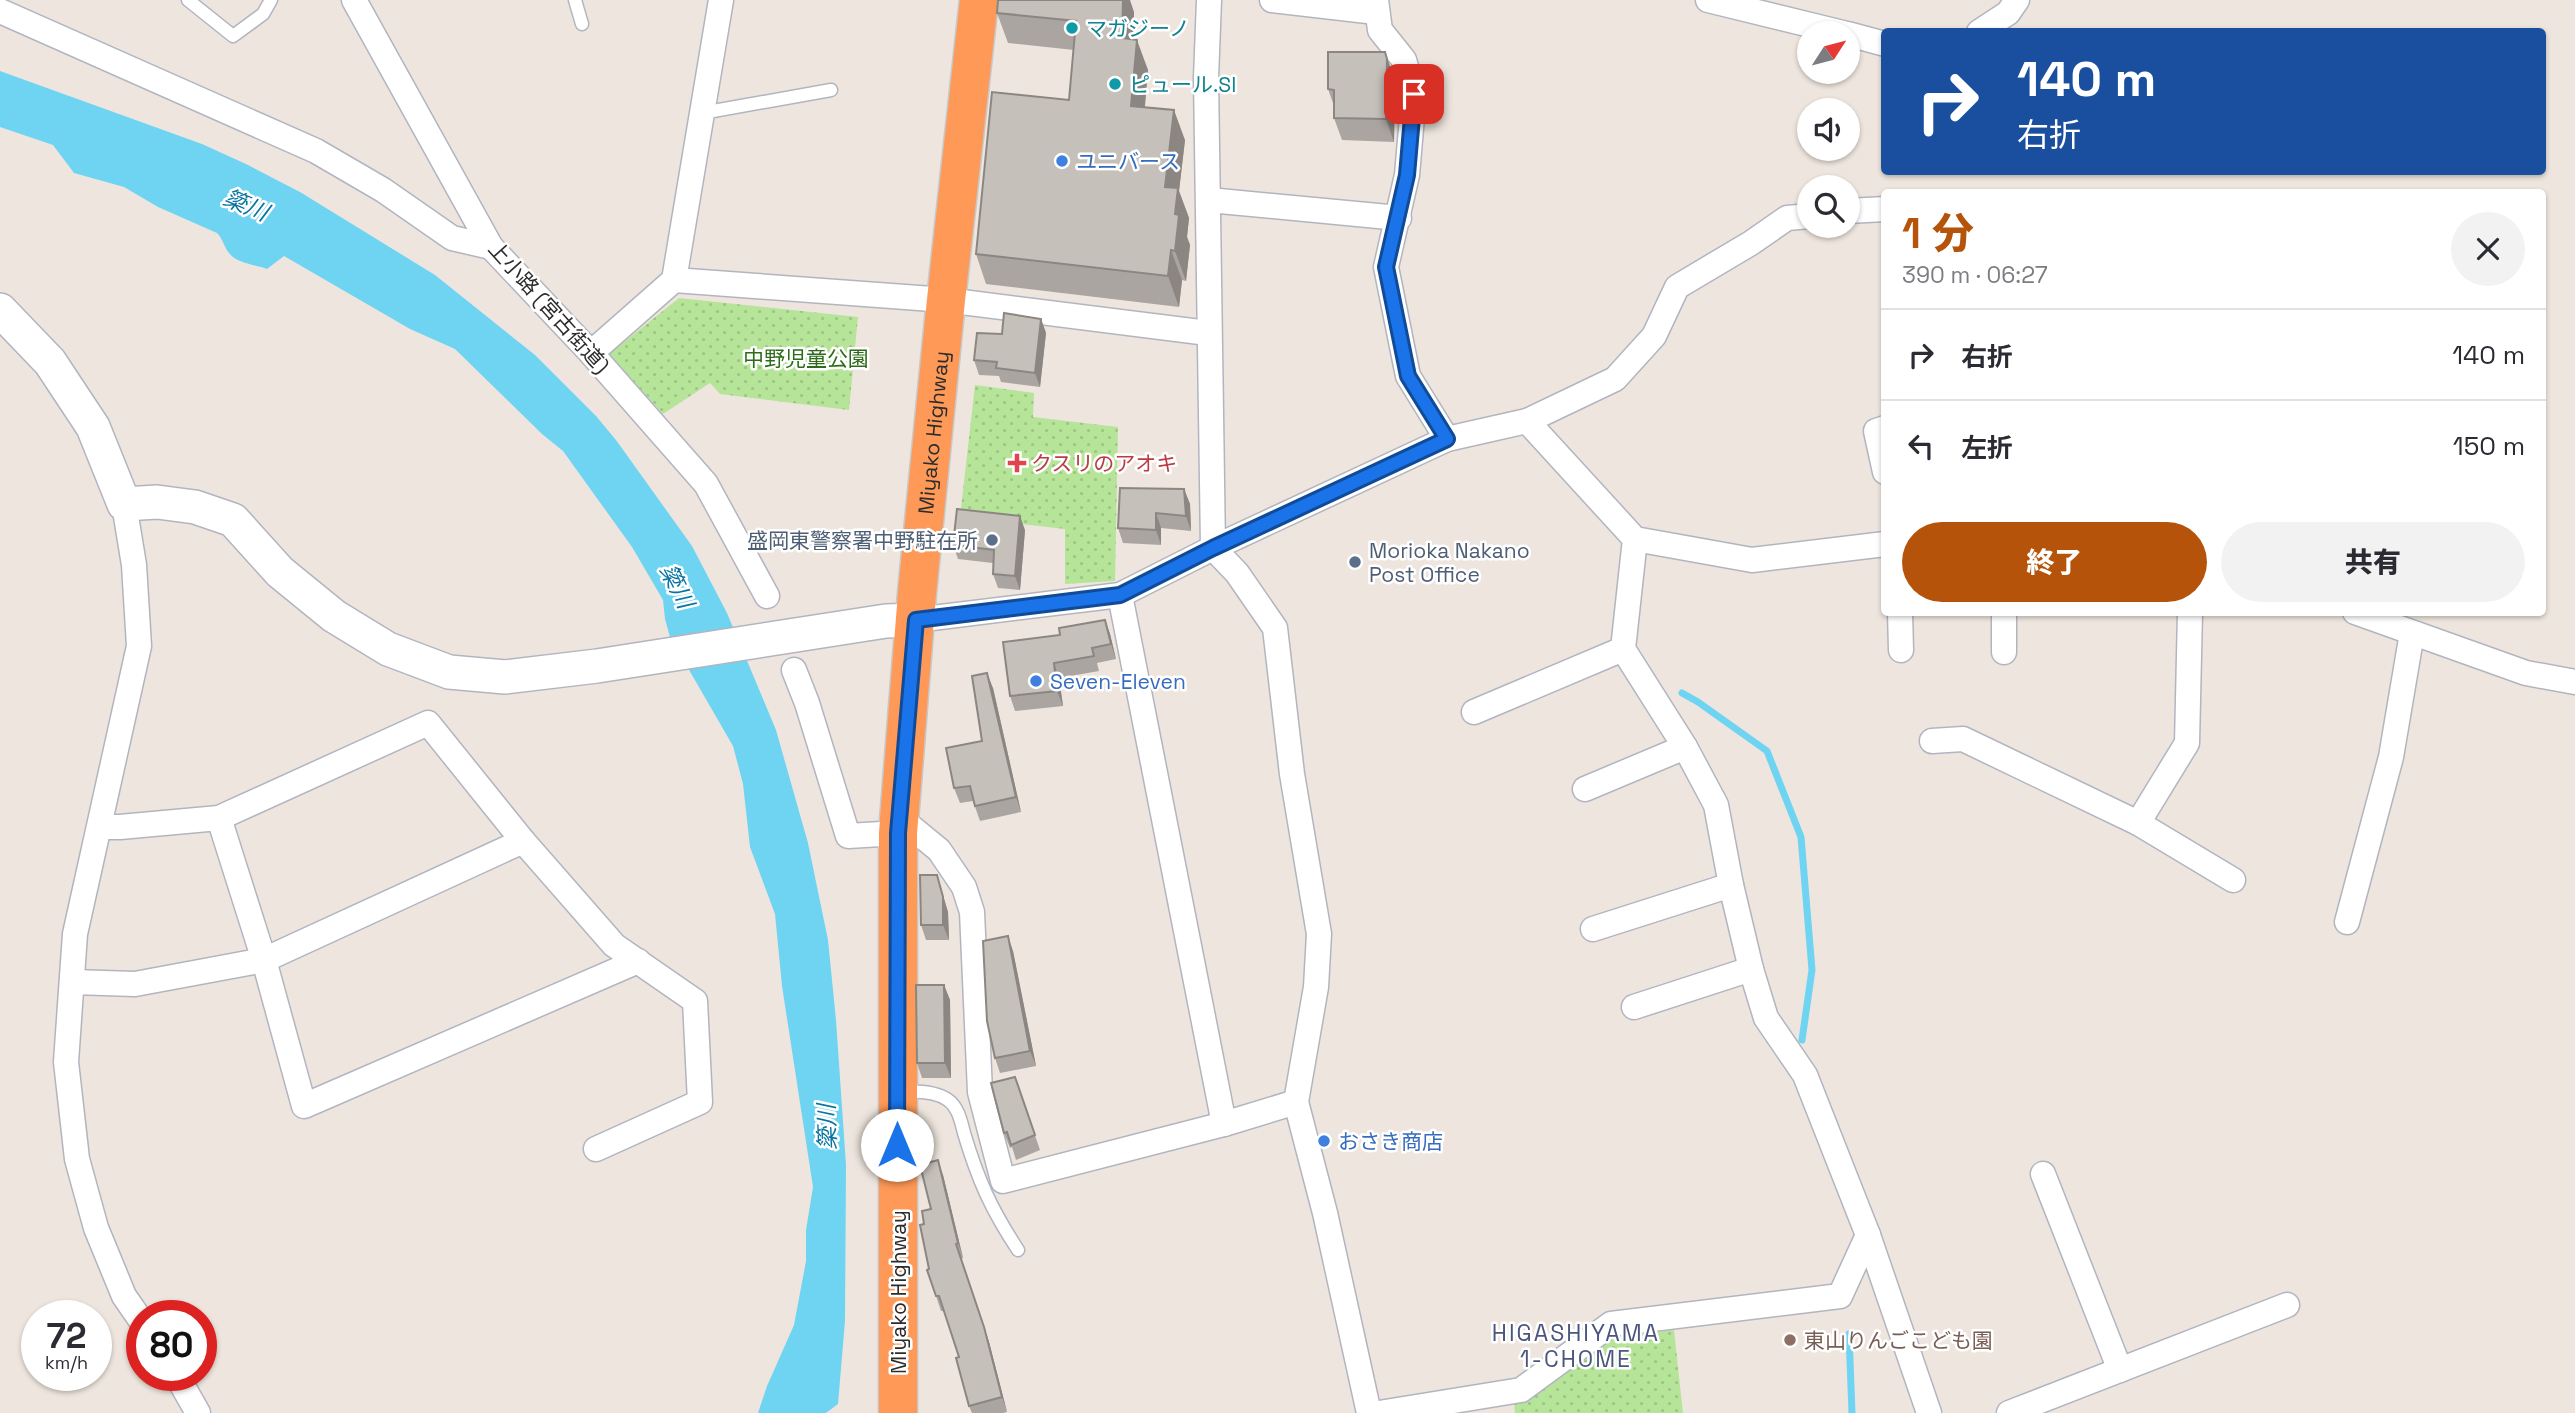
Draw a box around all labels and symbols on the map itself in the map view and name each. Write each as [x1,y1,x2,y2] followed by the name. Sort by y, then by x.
[1086,15,1190,42] place label: マガジーノ
[1064,20,1080,36] marker: マガジーノ
[1797,21,1860,84] north arrow
[1384,64,1444,124] pin
[1129,71,1236,98] place label: ピュール.SI
[1107,76,1123,92] marker: ピュール.SI
[1076,148,1180,175] place label: ユニバース
[1054,153,1070,169] marker: ユニバース
[219,182,276,229] water label: 簗川
[483,235,615,379] street label: 上小路 (宮古街道)
[743,345,869,372] park label: 中野児童公園
[911,350,954,515] street label: Miyako Highway
[1031,450,1177,477] place label: クスリのアオキ
[1009,455,1025,471] marker: クスリのアオキ
[747,527,978,554] place label: 盛岡東警察署中野駐在所
[984,532,1000,548] marker: 盛岡東警察署中野駐在所
[1369,537,1530,588] place label: Morioka Nakano Post Office
[1347,554,1363,570] marker: Morioka Nakano Post Office
[653,559,702,616] water label: 簗川
[1050,668,1186,695] place label: Seven-Eleven
[1028,673,1044,689] marker: Seven-Eleven
[811,1100,843,1151] water label: 簗川
[860,1108,934,1182] position arrow
[1338,1128,1443,1155] place label: おさき商店
[1316,1133,1332,1149] marker: おさき商店
[885,1210,912,1374] street label: Miyako Highway
[126,1300,217,1391] speed limit sign: 80
[1492,1318,1660,1374] district label: HIGASHIYAMA 1-CHOME
[1804,1327,1993,1354] place label: 東山りんごこども園
[1782,1332,1798,1348] marker: 東山りんごこども園

